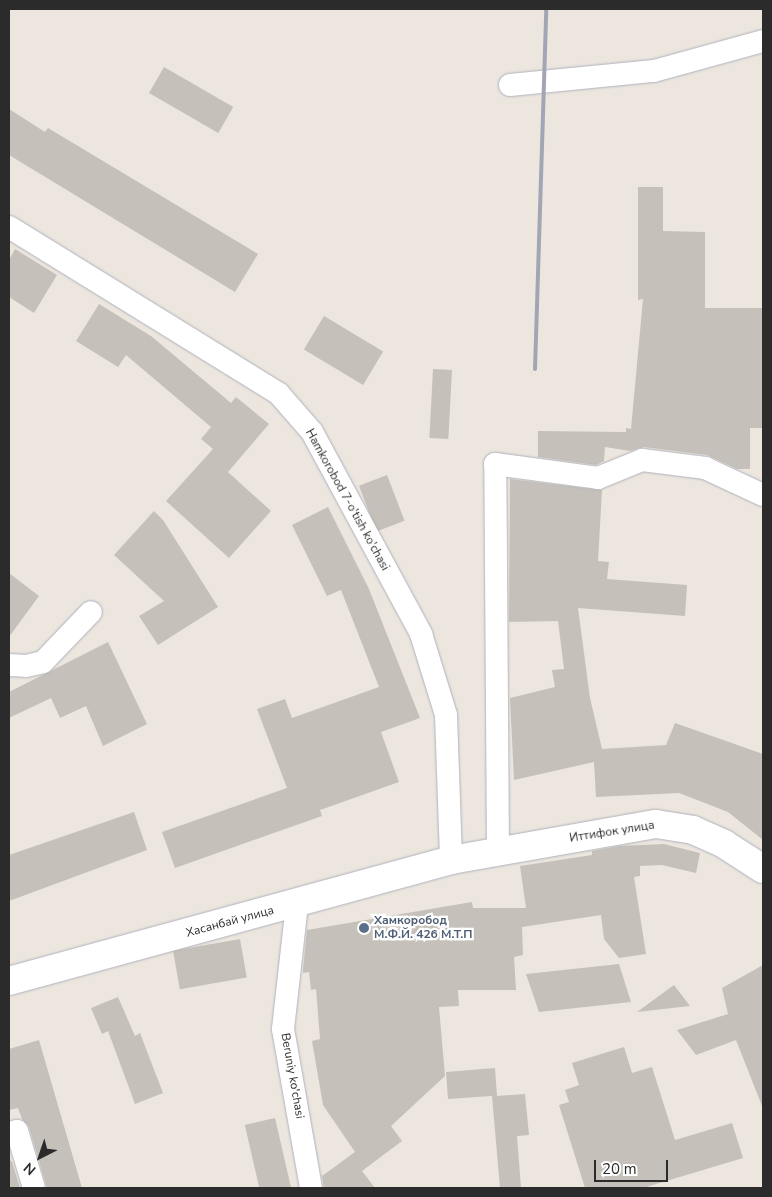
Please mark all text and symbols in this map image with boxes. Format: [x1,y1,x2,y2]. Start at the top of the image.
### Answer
street label: Hamkorobod 7-o'tish ko'chasi [302,427,392,573]
street label: Иттифок улица [568,818,656,846]
street label: Хасанбай улица [185,903,275,941]
place label: Хамкоробод М.Ф.Й. 426 М.Т.П [374,914,473,942]
marker: Хамкоробод М.Ф.Й. 426 М.Т.П [358,922,370,934]
street label: Beruniy ko'chasi [277,1032,307,1120]
north arrow [15,1132,65,1182]
scale bar [597,1150,671,1182]
text: N [20,1158,40,1179]
text: 20 m [602,1159,637,1179]

